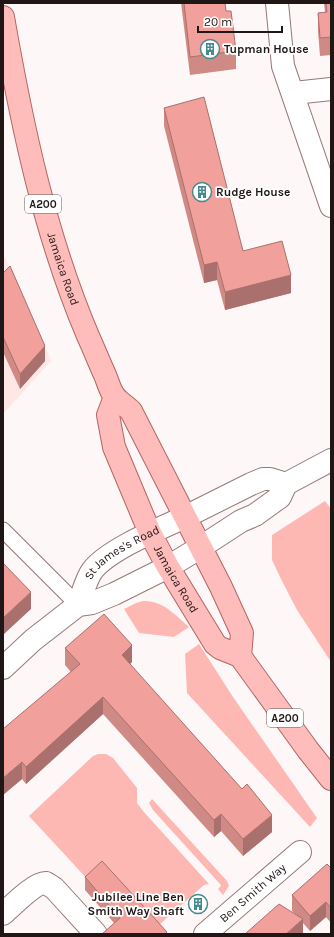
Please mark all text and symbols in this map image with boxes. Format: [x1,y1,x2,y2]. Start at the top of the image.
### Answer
scale bar [198,8,282,34]
text: 20 m [204,15,232,29]
building icon: Tupman House [199,38,221,60]
place label: Tupman House [224,42,309,56]
building icon: Rudge House [191,181,213,203]
place label: Rudge House [216,185,290,199]
road number: A200 [25,195,61,213]
street label: Jamaica Road [44,230,82,307]
street label: St James's Road [81,522,162,582]
street label: Jamaica Road [151,543,201,615]
road number: A200 [267,709,303,727]
street label: Ben Smith Way [217,860,289,925]
place label: Jubilee Line Ben Smith Way Shaft [88,890,184,918]
building icon: Jubilee Line Ben Smith Way Shaft [187,893,209,915]

